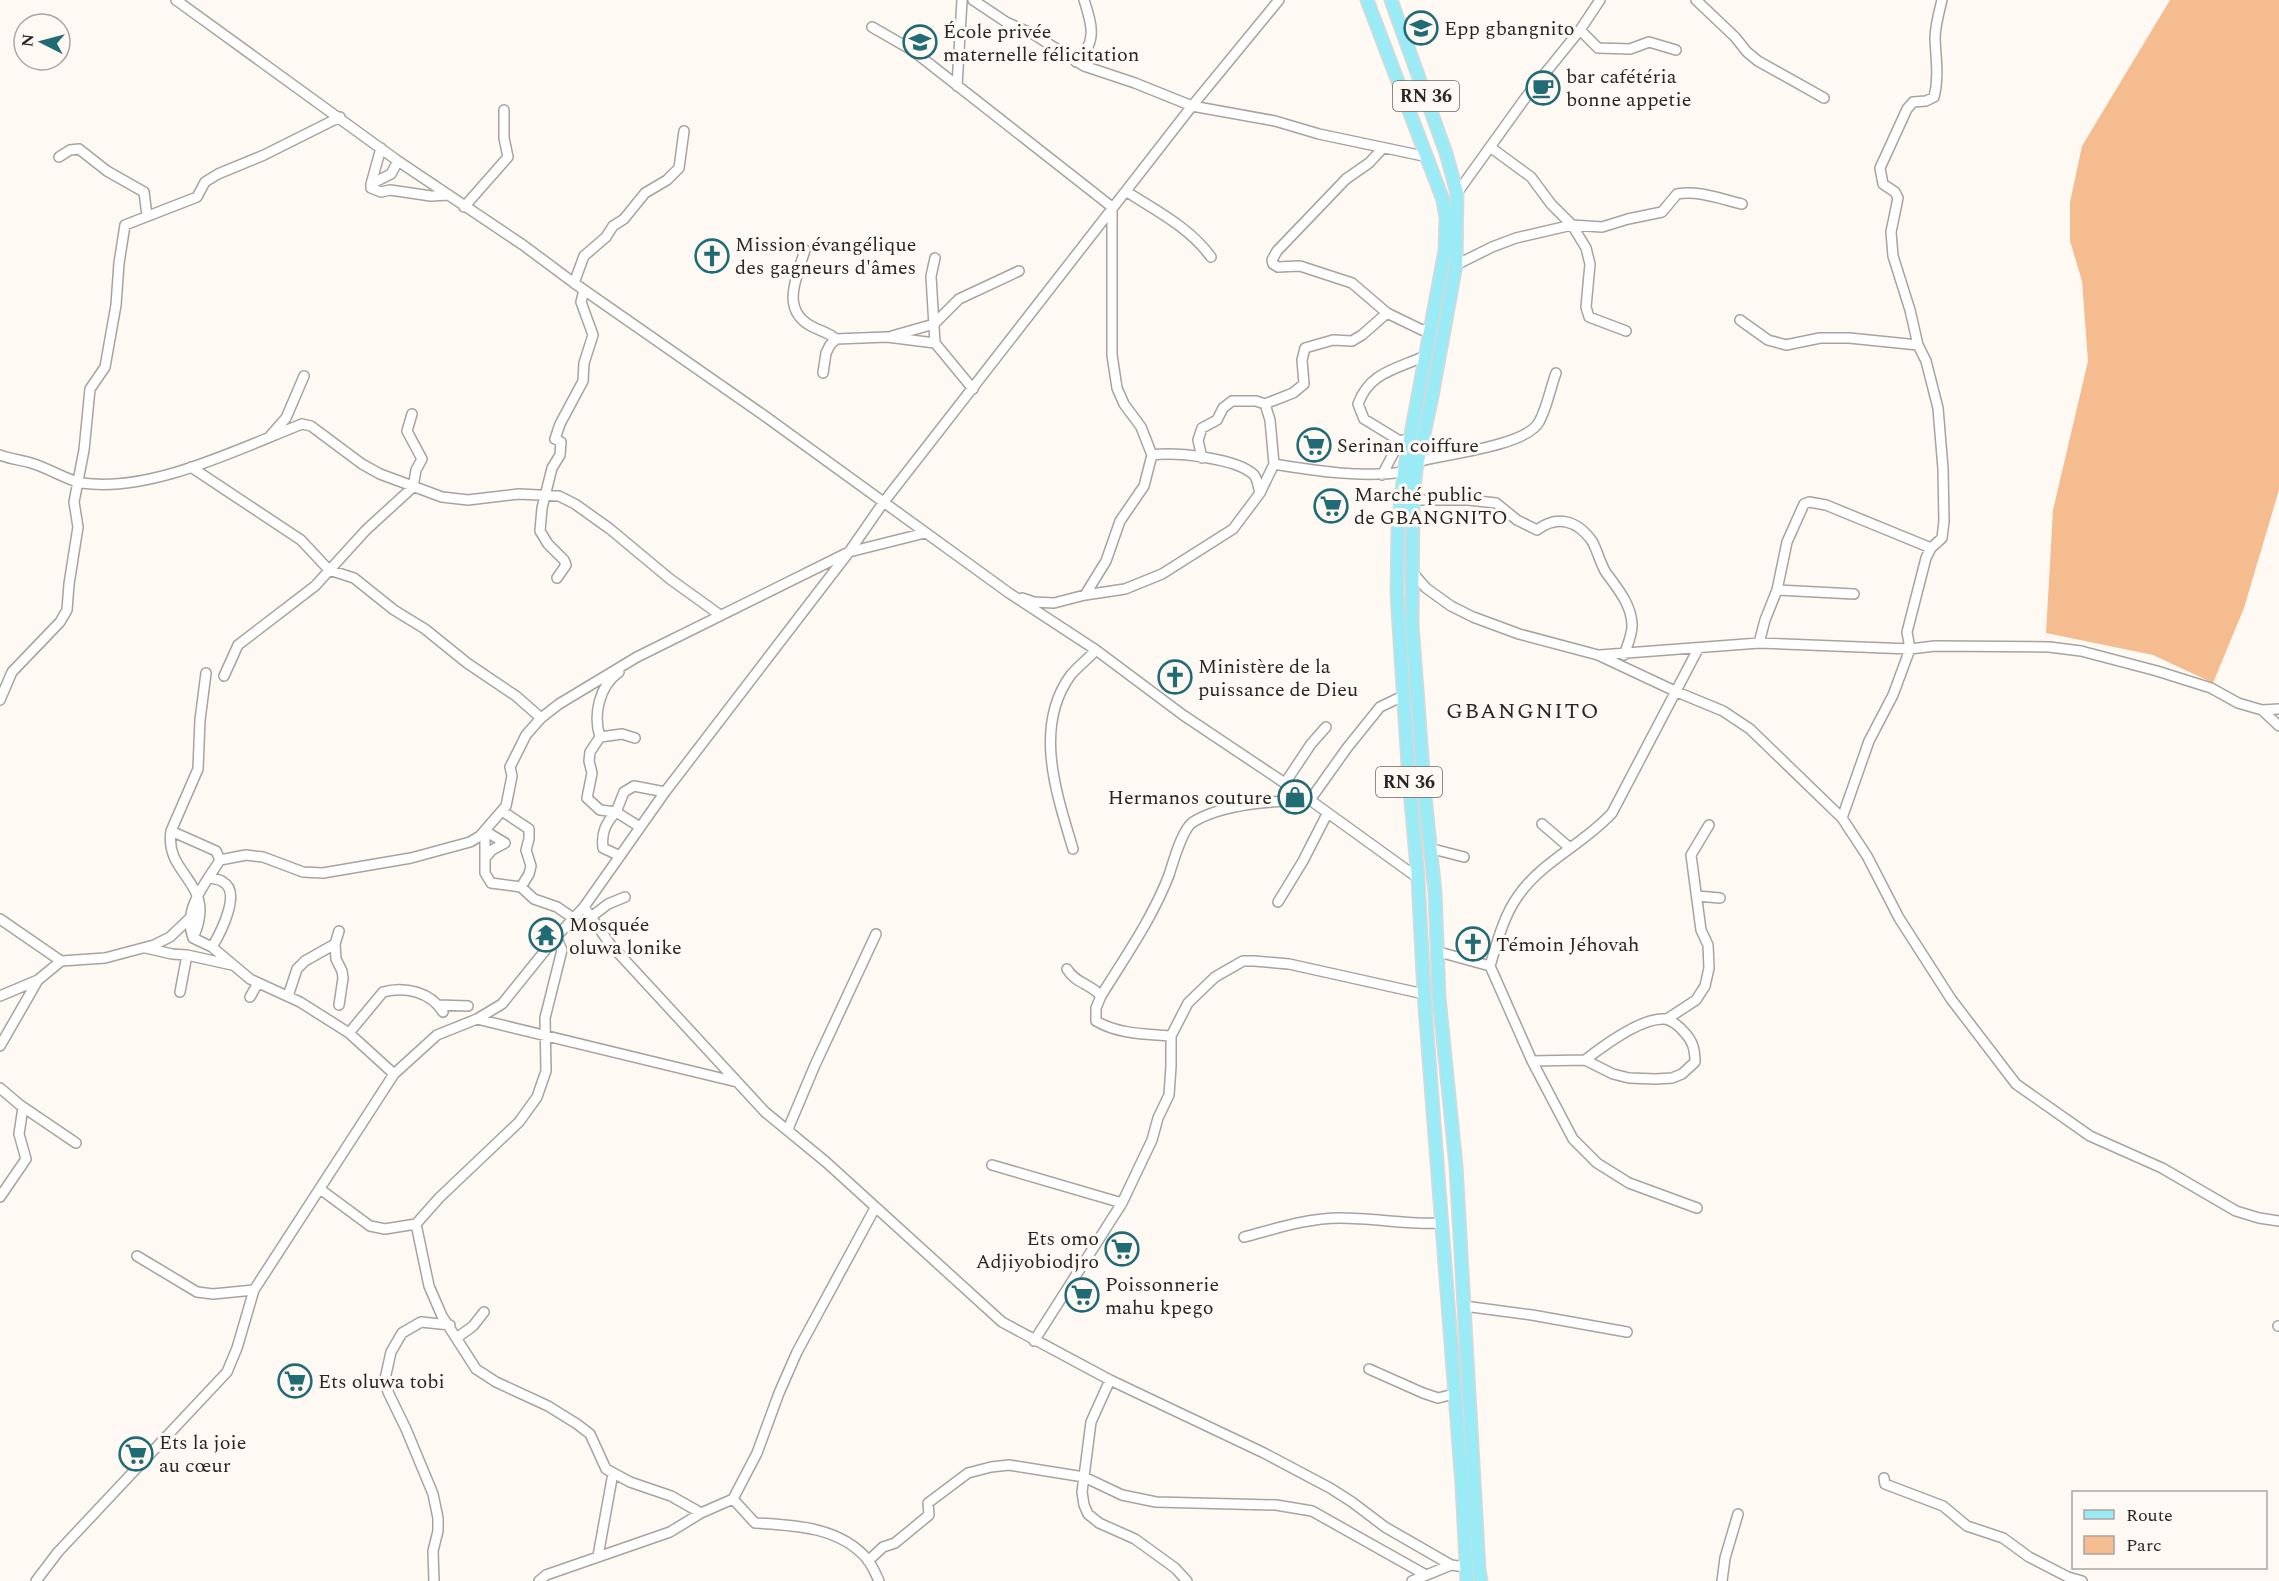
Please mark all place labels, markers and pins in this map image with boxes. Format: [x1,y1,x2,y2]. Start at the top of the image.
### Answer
school or university icon: Epp gbangnito [1403,10,1439,46]
place label: Epp gbangnito [1444,14,1575,44]
place label: École privée maternelle félicitation [943,17,1139,70]
school or university icon: École privée maternelle félicitation [902,24,938,60]
place label: bar cafétéria bonne appetie [1566,62,1691,115]
cafe icon: bar cafétéria bonne appetie [1525,70,1561,106]
place label: Mission évangélique des gagneurs d'âmes [735,230,916,283]
church icon: Mission évangélique des gagneurs d'âmes [694,238,730,274]
supermarket icon: Serinan coiffure [1296,427,1332,463]
place label: Serinan coiffure [1337,431,1479,461]
place label: Marché public de GBANGNITO [1354,480,1508,533]
supermarket icon: Marché public de GBANGNITO [1313,488,1349,524]
place label: Ministère de la puissance de Dieu [1198,652,1358,705]
church icon: Ministère de la puissance de Dieu [1157,659,1193,695]
shop icon: Hermanos couture [1277,779,1313,815]
place label: Hermanos couture [1108,783,1272,813]
place label: Mosquée oluwa lonike [569,910,682,963]
temple icon: Mosquée oluwa lonike [528,917,564,953]
church icon: Témoin Jéhovah [1455,926,1491,962]
place label: Témoin Jéhovah [1496,930,1640,960]
place label: Ets omo Adjiyobiodjro [976,1224,1099,1277]
supermarket icon: Ets omo Adjiyobiodjro [1104,1231,1140,1267]
place label: Poissonnerie mahu kpego [1105,1270,1219,1323]
supermarket icon: Poissonnerie mahu kpego [1064,1277,1100,1313]
supermarket icon: Ets oluwa tobi [277,1363,313,1399]
place label: Ets oluwa tobi [318,1367,445,1397]
place label: Ets la joie au cœur [159,1428,246,1481]
supermarket icon: Ets la joie au cœur [118,1436,154,1472]

